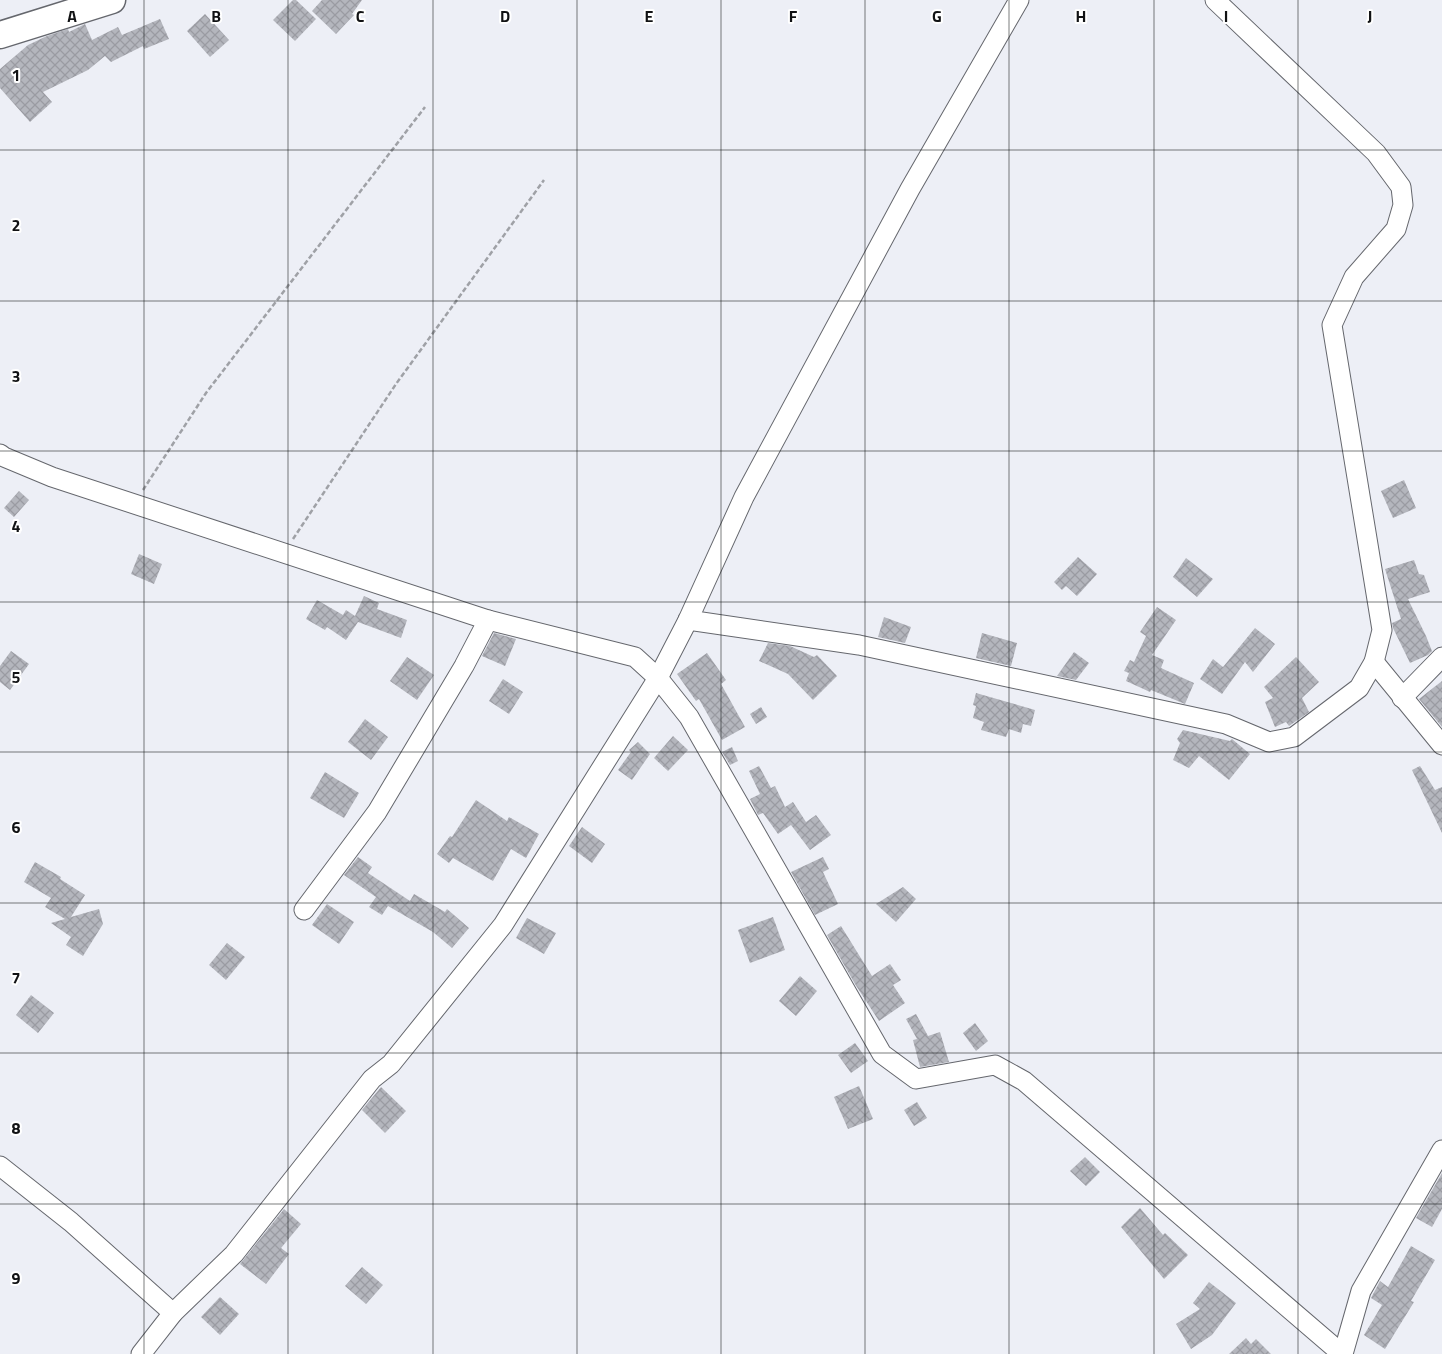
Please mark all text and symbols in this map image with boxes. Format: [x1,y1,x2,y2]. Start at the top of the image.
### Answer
text: A [67,4,77,28]
text: B [211,4,221,28]
text: C [356,4,365,28]
text: D [500,4,510,28]
text: E [645,4,654,28]
text: F [789,4,798,28]
text: G [932,4,942,28]
text: H [1076,4,1086,28]
text: I [1224,4,1228,28]
text: J [1368,4,1372,28]
text: 1 [12,63,20,87]
text: 2 [12,213,20,237]
text: 3 [12,364,20,388]
text: 4 [12,514,21,538]
text: 5 [12,665,21,689]
text: 6 [12,815,21,839]
text: 7 [12,966,20,990]
text: 8 [12,1116,21,1140]
text: 9 [12,1266,21,1290]

